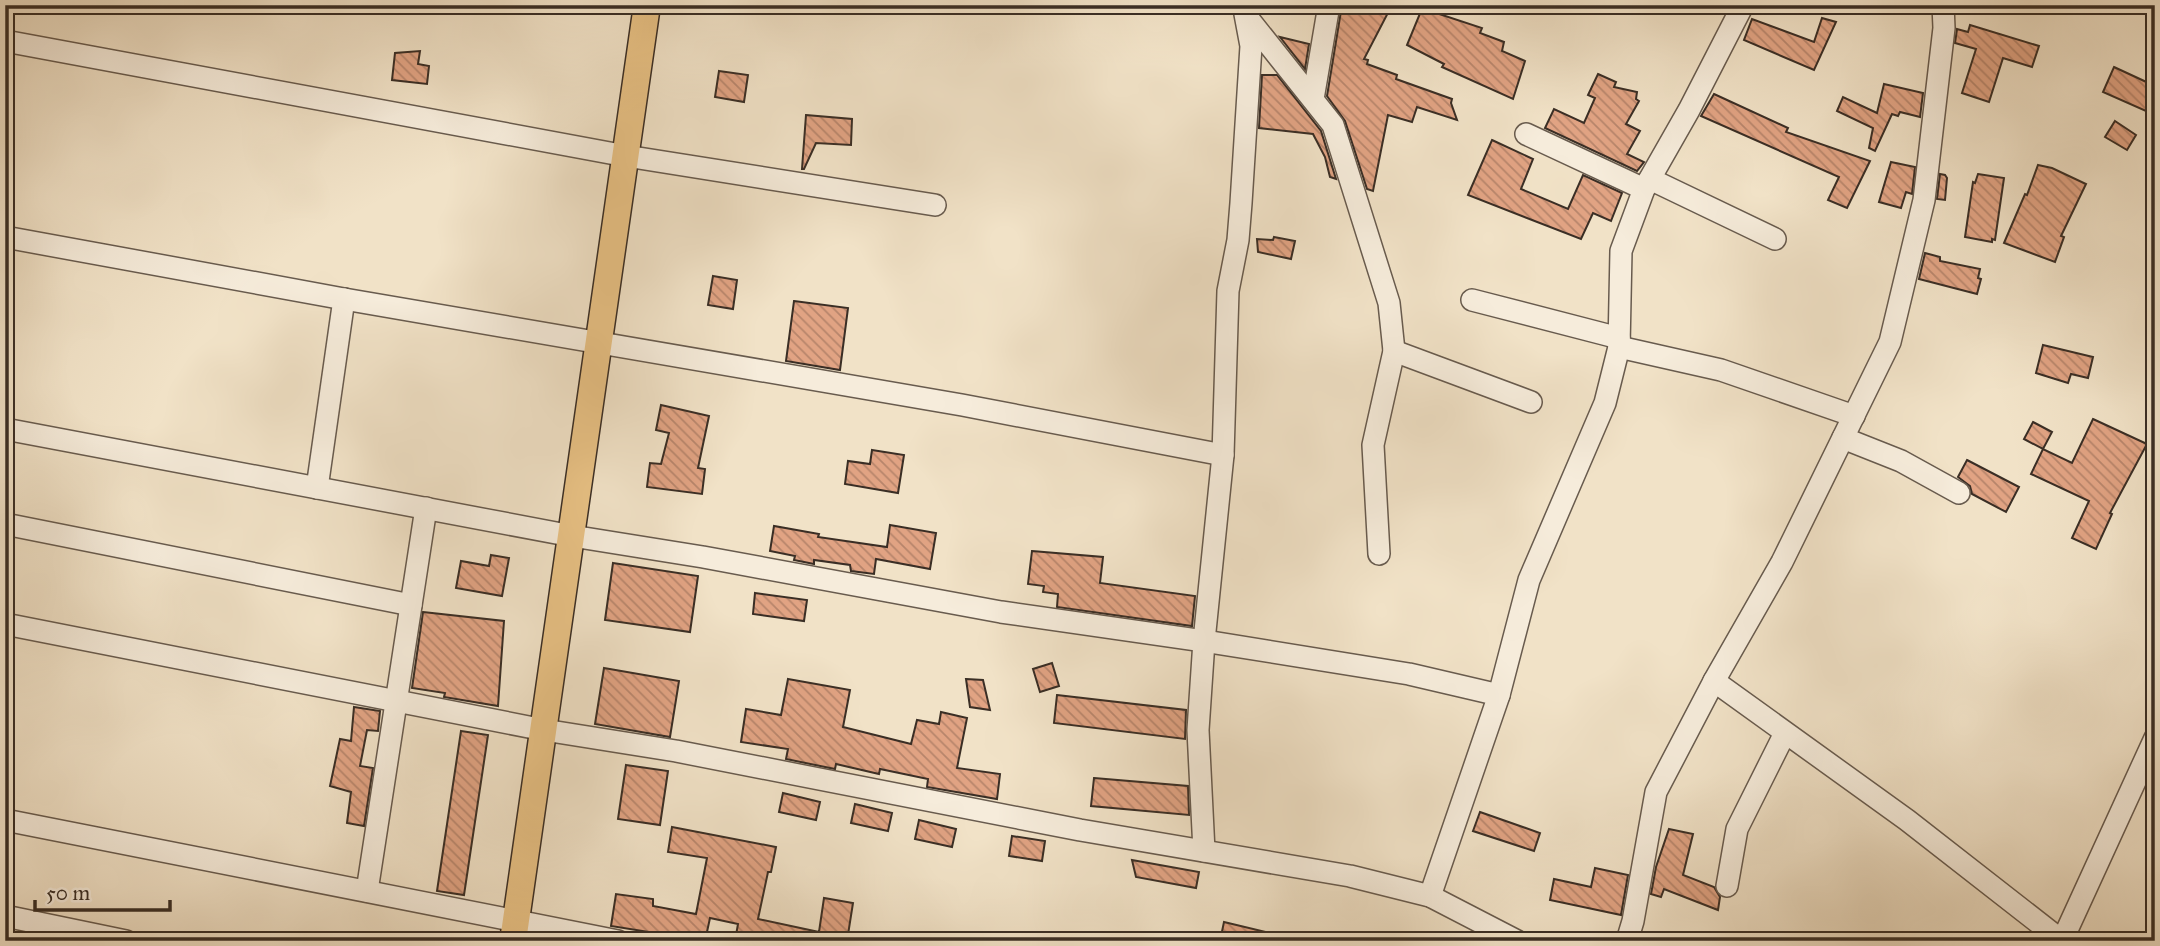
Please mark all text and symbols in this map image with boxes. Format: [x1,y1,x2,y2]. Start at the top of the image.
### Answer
scale bar [35,869,170,913]
text: 50 m [46,880,91,906]

